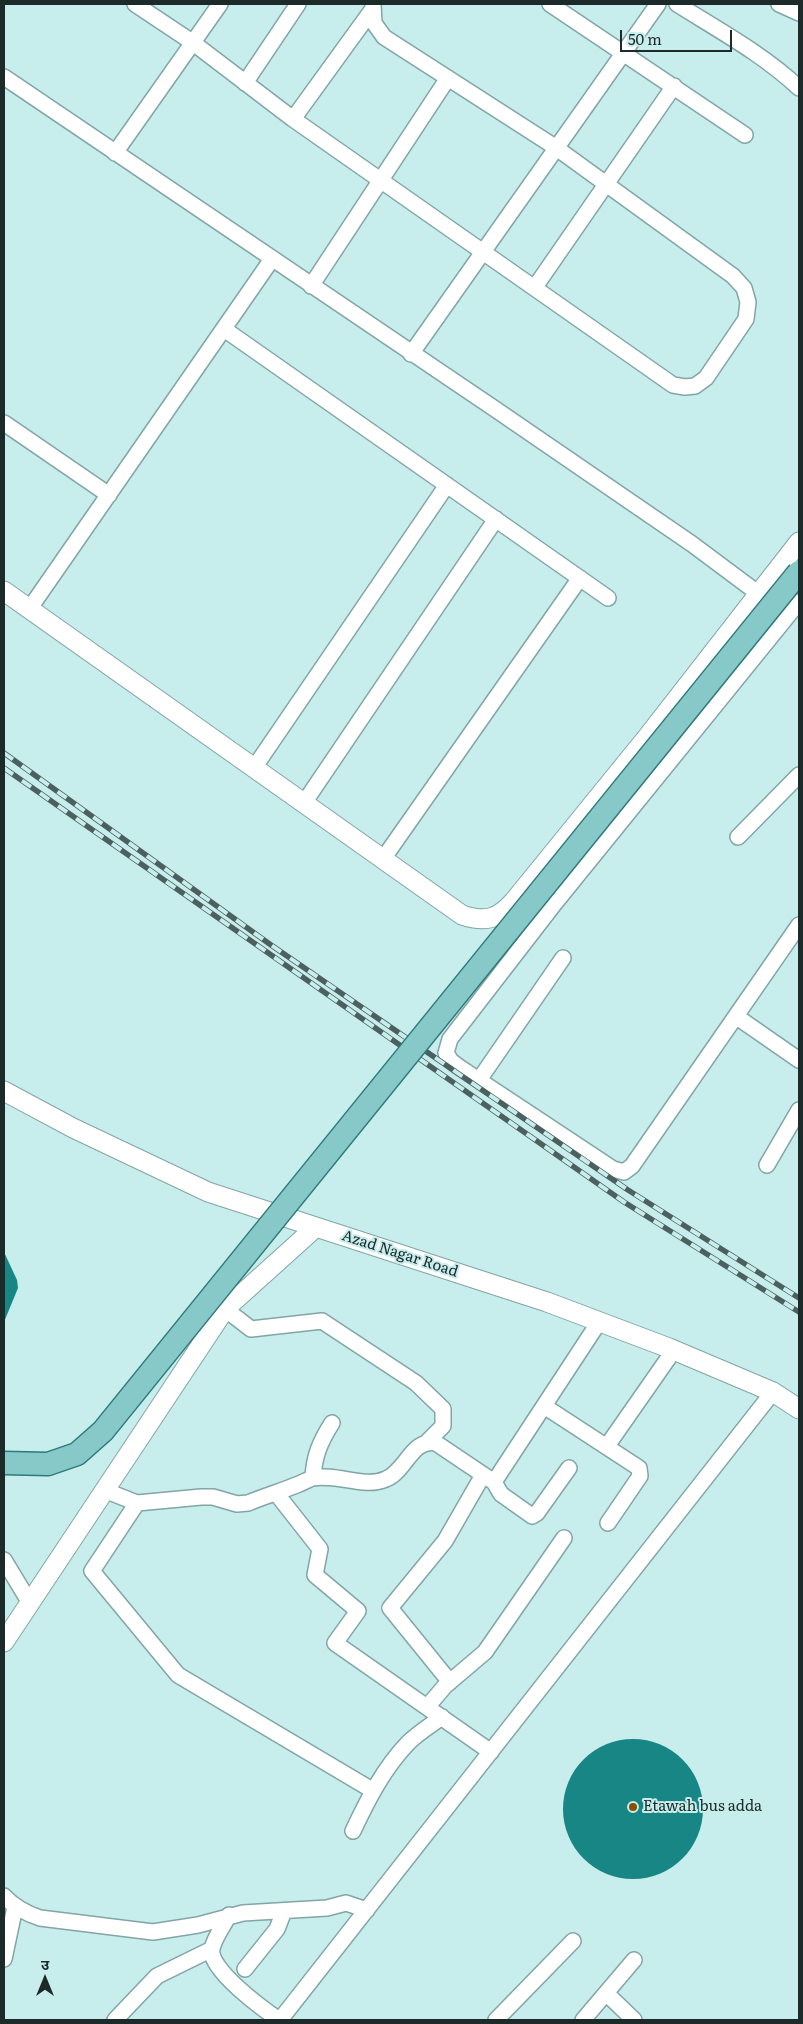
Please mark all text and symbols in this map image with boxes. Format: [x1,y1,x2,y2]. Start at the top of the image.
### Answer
scale bar [623,20,736,52]
text: 50 m [628,27,662,50]
street label: Azad Nagar Road [340,1227,460,1281]
place label: Etawah bus adda [643,1798,762,1816]
marker: Etawah bus adda [627,1801,639,1813]
north arrow [20,1954,70,2004]
text: उ [41,1954,49,1974]

